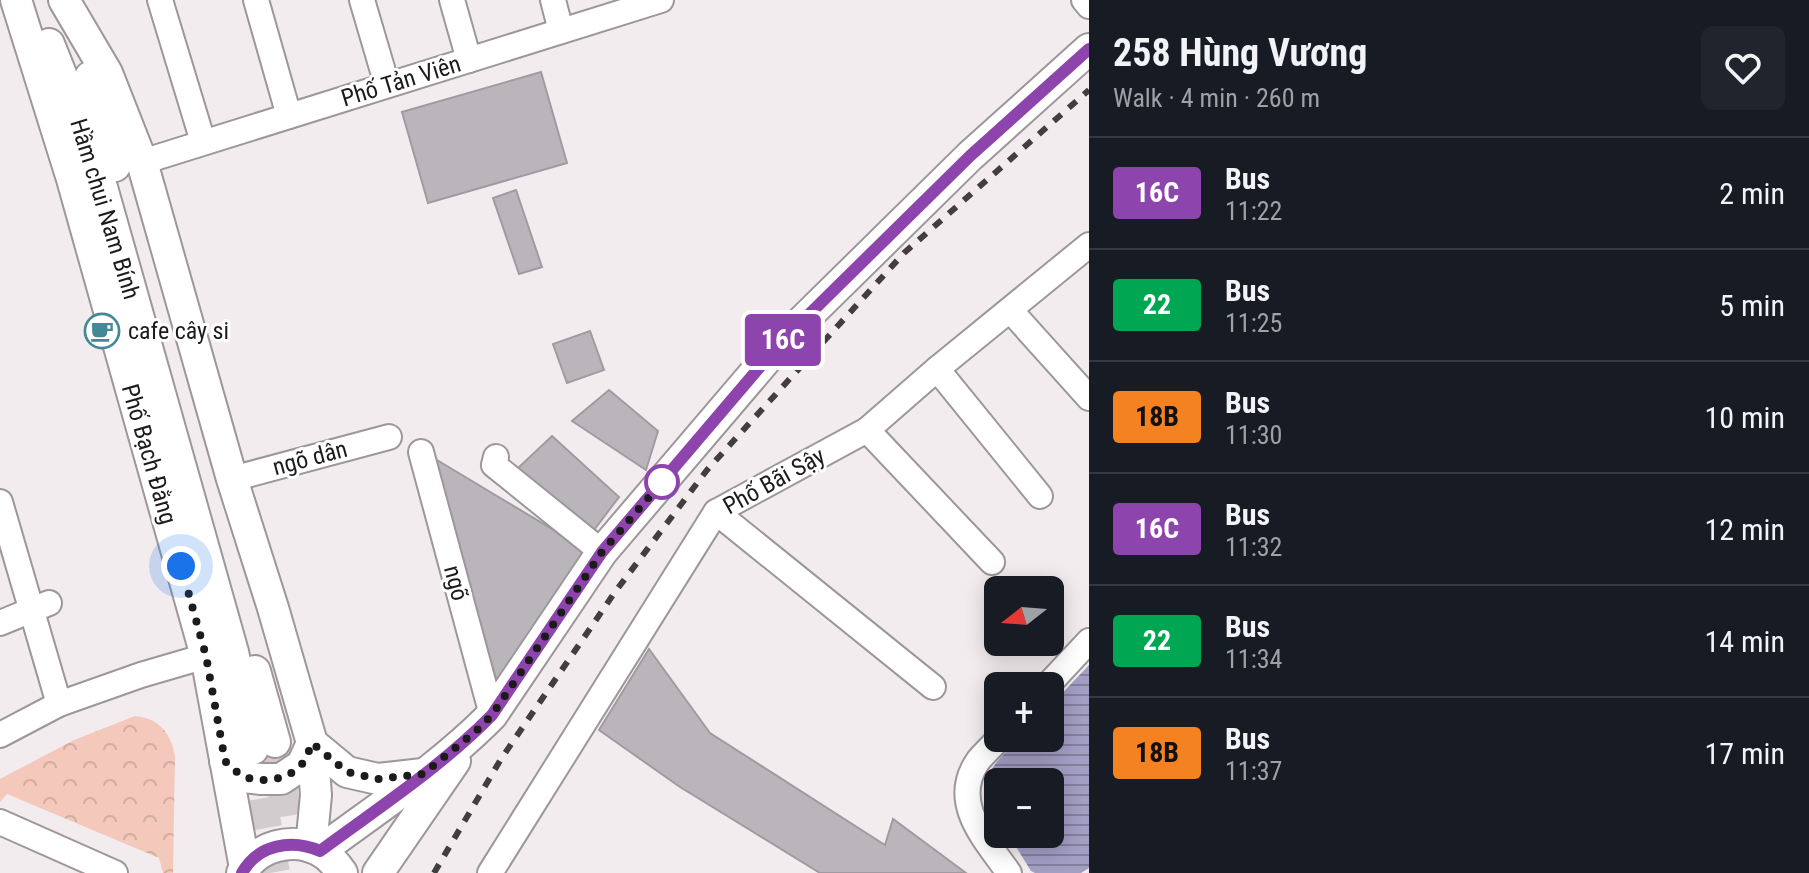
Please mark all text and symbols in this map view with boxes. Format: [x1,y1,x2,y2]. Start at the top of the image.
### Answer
button: heart [1701,26,1785,110]
text: 258 Hùng Vương [1113,31,1367,75]
street label: Phố Tản Viên [338,50,464,112]
text: Walk · 4 min · 260 m [1113,83,1320,113]
street label: Hầm chui Nam Bính [64,115,146,303]
text: Bus [1225,161,1270,196]
text: 16C [1135,176,1179,209]
text: 2 min [1719,176,1785,211]
text: 11:22 [1225,196,1282,226]
text: Bus [1225,273,1270,308]
text: 22 [1143,288,1171,321]
text: 5 min [1719,288,1785,323]
text: 11:25 [1225,308,1282,338]
cafe icon: cafe cây si [83,312,121,350]
line badge: 16C [737,314,829,366]
place label: cafe cây si [128,317,229,345]
text: 16C [761,323,805,356]
street label: Phố Bạch Đằng [116,381,182,527]
text: Bus [1225,385,1270,420]
text: 18B [1135,400,1179,433]
text: 10 min [1704,400,1785,435]
text: 11:30 [1225,420,1282,450]
street label: ngõ dân [270,435,350,481]
street label: Phố Bãi Sậy [718,442,830,520]
unlabelled marker [645,465,679,499]
text: Bus [1225,497,1270,532]
text: 16C [1135,512,1179,545]
text: 12 min [1704,512,1785,547]
text: 11:32 [1225,532,1282,562]
your location [161,546,201,586]
street label: ngõ [438,562,474,604]
north arrow [984,576,1064,656]
map controls [984,576,1064,848]
text: Bus [1225,609,1270,644]
text: 22 [1143,624,1171,657]
text: 14 min [1704,624,1785,659]
text: 11:34 [1225,644,1282,674]
button: + [984,672,1064,752]
text: Bus [1225,721,1270,756]
text: 18B [1135,736,1179,769]
text: 17 min [1704,736,1785,771]
text: 11:37 [1225,756,1282,786]
button: − [984,768,1064,848]

